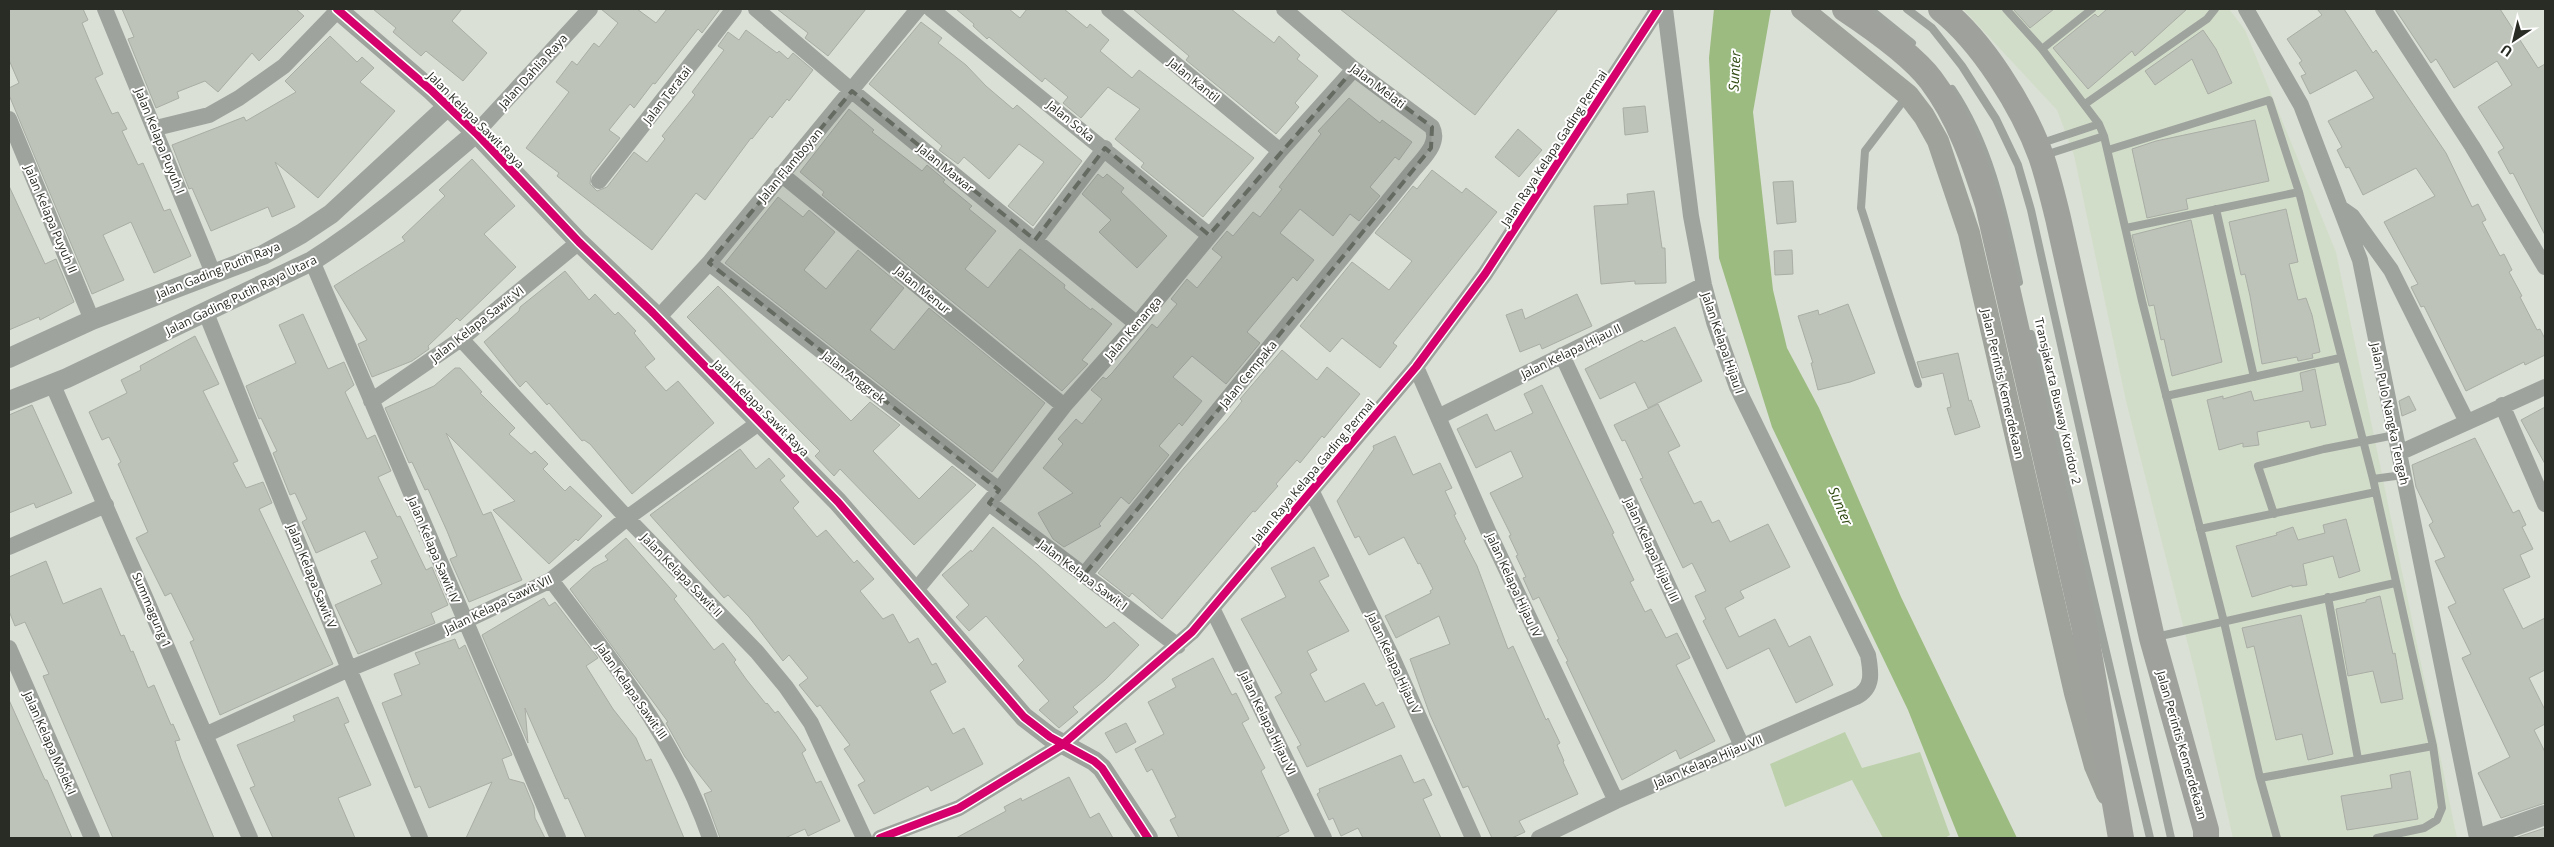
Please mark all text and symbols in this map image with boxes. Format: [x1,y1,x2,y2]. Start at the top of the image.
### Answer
north arrow [2489,15,2539,65]
street label: Jalan Dahlia Raya [494,30,571,113]
text: U [2496,40,2516,62]
water label: Sunter [1723,50,1745,92]
street label: Jalan Kantil [1164,53,1223,106]
street label: Jalan Melati [1346,59,1409,112]
street label: Jalan Teratai [638,63,695,128]
street label: Jalan Kelapa Sawit Raya [423,67,528,172]
street label: Jalan Raya Kelapa Gading Permai [1496,67,1611,230]
street label: Jalan Kelapa Puyuh I [131,85,189,196]
street label: Jalan Soka [1043,96,1098,145]
street label: Jalan Flamboyan [753,124,826,206]
street label: Jalan Mawar [913,139,978,196]
street label: Jalan Kelapa Puyuh II [20,161,82,276]
street label: Jalan Gading Putih Raya [153,237,282,303]
street label: Jalan Gading Putih Raya Utara [162,251,319,340]
street label: Jalan Menur [891,262,955,318]
street label: Jalan Kelapa Sawit VI [426,282,527,367]
street label: Jalan Kelapa Hijau I [1697,289,1748,396]
street label: Jalan Kenanga [1100,293,1165,364]
street label: Jalan Perintis Kemerdekaan [1977,306,2029,461]
street label: Transjakarta Busway Koridor 2 [2031,316,2086,486]
street label: Jalan Kelapa Hijau II [1517,319,1624,383]
street label: Jalan Cempaka [1215,337,1281,412]
street label: Jalan Pulo Nangka Tengah [2366,340,2413,487]
street label: Jalan Anggrek [818,346,890,408]
street label: Jalan Kelapa Sawit Raya [708,355,813,460]
street label: Jalan Raya Kelapa Gading Permai [1247,395,1378,547]
water label: Sunter [1824,484,1858,529]
street label: Jalan Kelapa Sawit IV [403,493,465,607]
street label: Jalan Kelapa Hijau III [1620,494,1684,605]
street label: Jalan Kelapa Sawit V [283,520,341,631]
street label: Jalan Kelapa Sawit II [637,529,727,621]
street label: Jalan Kelapa Hijau IV [1482,529,1546,641]
street label: Jalan Kelapa Sawit I [1034,535,1131,614]
street label: Summagung 1 [128,570,176,650]
street label: Jalan Kelapa Sawit VII [440,571,555,638]
street label: Jalan Kelapa Hijau V [1363,609,1425,717]
street label: Jalan Kelapa Sawit III [592,639,672,743]
street label: Jalan Kelapa Hijau VI [1235,667,1301,778]
street label: Jalan Perintis Kemerdekaan [2152,668,2211,821]
street label: Jalan Kelapa Molek I [19,688,80,797]
street label: Jalan Kelapa Hijau VII [1650,730,1765,792]

